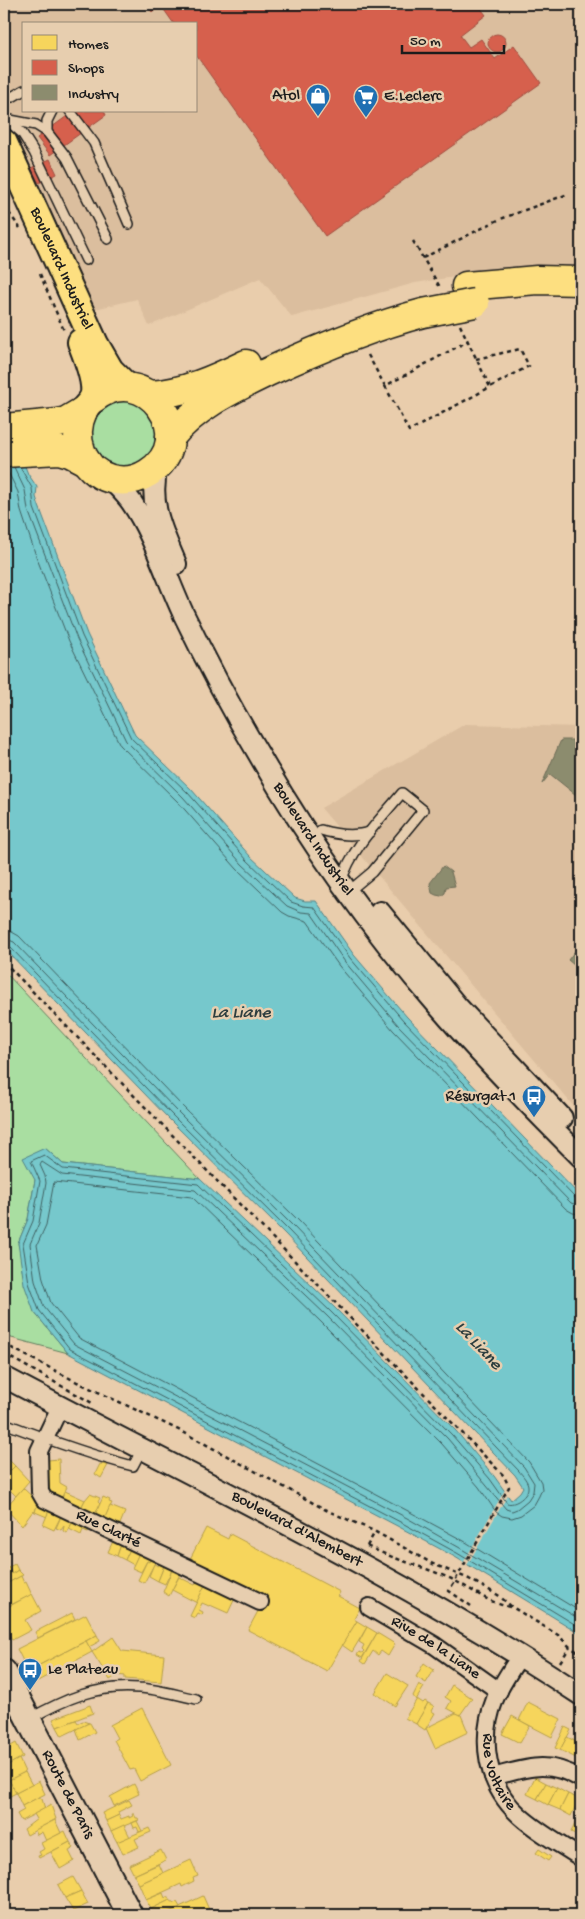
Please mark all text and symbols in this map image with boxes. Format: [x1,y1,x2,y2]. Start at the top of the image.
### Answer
legend [22,22,198,112]
scale bar [402,22,505,54]
text: 50 m [410,33,441,51]
text: Homes [68,36,109,54]
text: Shops [68,60,104,78]
shop icon: Atol [305,83,331,117]
supermarket icon: E.Leclerc [353,84,379,118]
text: Industry [68,86,120,104]
place label: Atol [272,87,300,106]
place label: E.Leclerc [384,88,442,107]
street label: Boulevard Industriel [25,204,97,333]
street label: Boulevard Industriel [268,778,357,900]
water label: La Liane [211,1003,271,1024]
bus stop icon: Résurgat 1 [521,1084,547,1118]
place label: Résurgat 1 [446,1088,516,1107]
water label: La Liane [450,1317,506,1375]
street label: Boulevard d'Alembert [227,1487,367,1573]
street label: Rue Clarté [73,1506,144,1553]
street label: Rive de la Liane [387,1612,484,1684]
bus stop icon: Le Plateau [17,1657,43,1691]
place label: Le Plateau [48,1661,119,1680]
street label: Rue Voltaire [477,1733,520,1815]
street label: Route de Paris [37,1747,99,1843]

